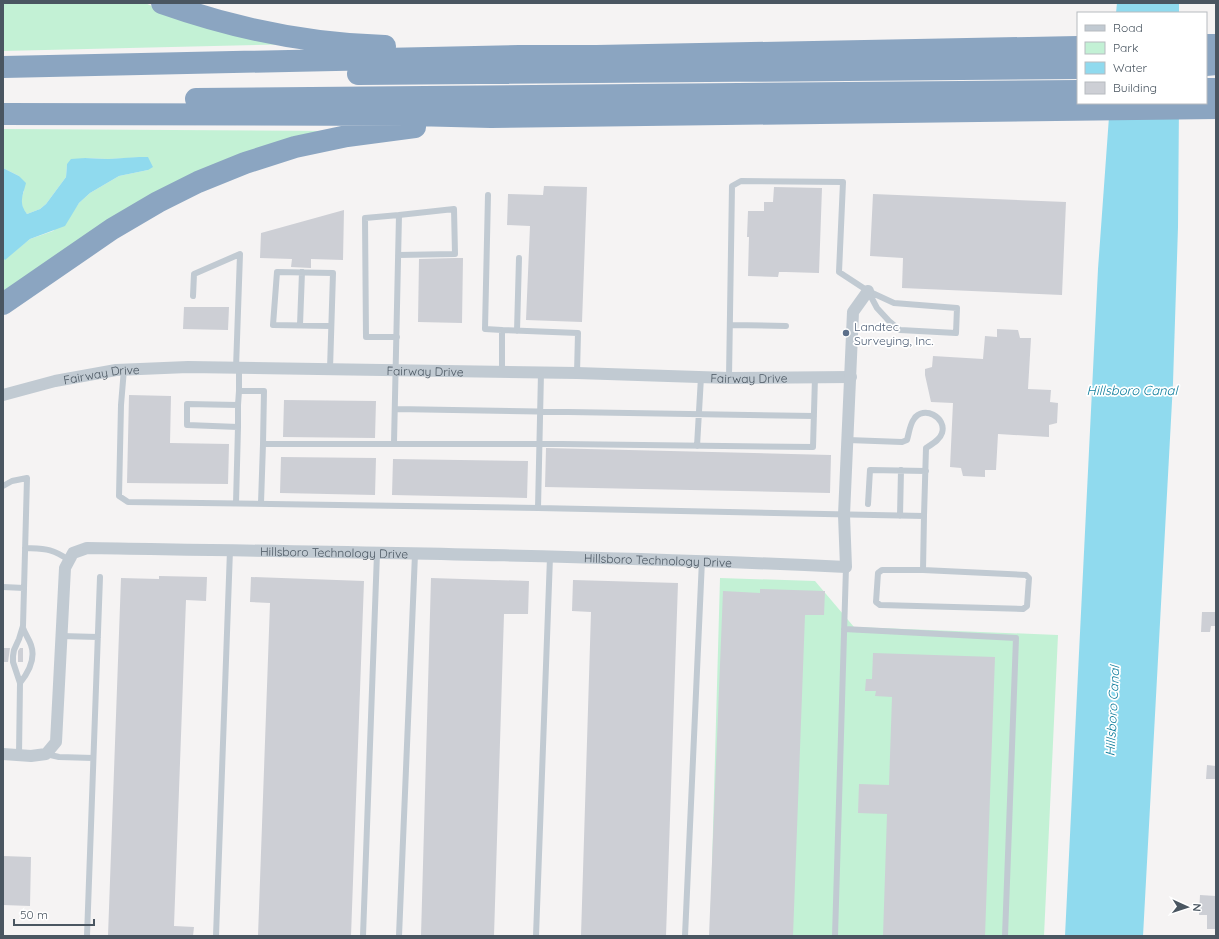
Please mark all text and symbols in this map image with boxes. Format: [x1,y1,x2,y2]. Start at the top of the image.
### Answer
legend [1077,12,1207,104]
text: Road [1113,20,1143,35]
text: Park [1113,40,1138,55]
text: Water [1113,60,1148,75]
text: Building [1113,80,1157,95]
place label: Landtec Surveying, Inc. [854,319,934,348]
marker: Landtec Surveying, Inc. [841,328,851,338]
street label: Fairway Drive [62,362,140,387]
street label: Fairway Drive [386,363,464,379]
street label: Fairway Drive [710,370,788,386]
water label: Hillsboro Canal [1087,382,1179,398]
street label: Hillsboro Technology Drive [260,543,408,561]
street label: Hillsboro Technology Drive [584,550,732,570]
water label: Hillsboro Canal [1102,663,1122,757]
north arrow [1167,887,1207,927]
scale bar [14,901,94,927]
text: N [1190,903,1204,912]
text: 50 m [20,907,48,922]

